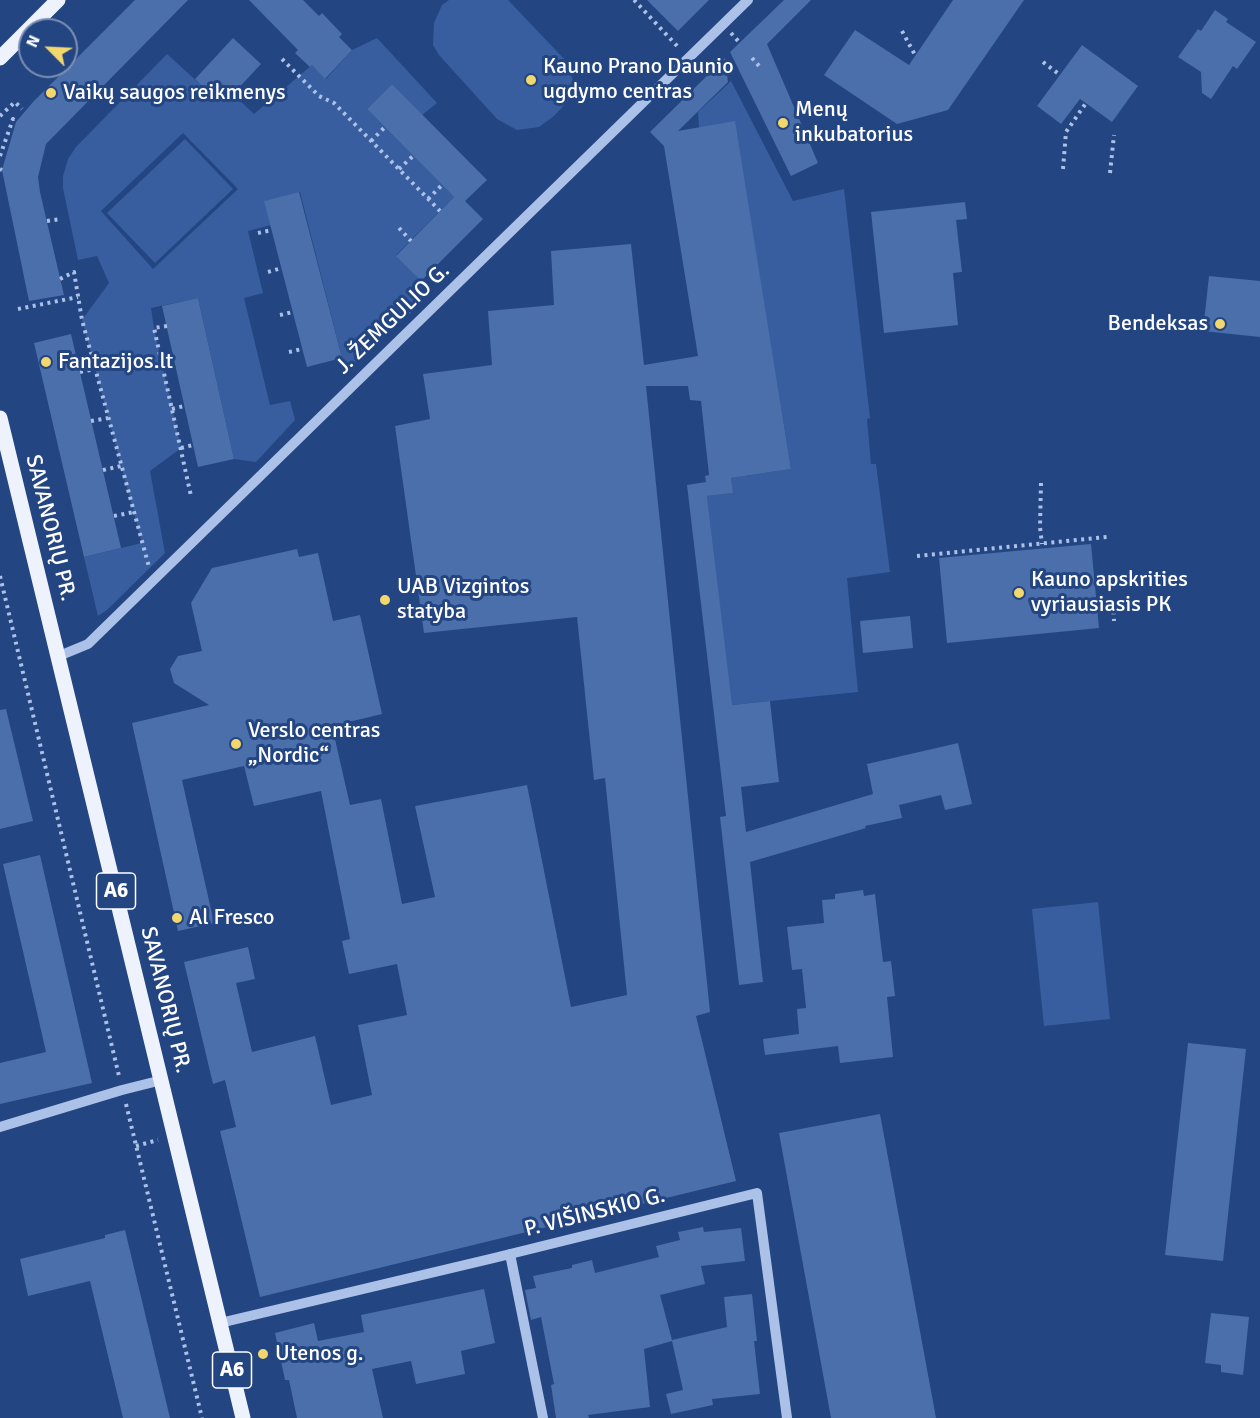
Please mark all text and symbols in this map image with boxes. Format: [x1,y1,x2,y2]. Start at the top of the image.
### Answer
north arrow [18,18,78,78]
text: N [22,32,45,51]
place label: Kauno Prano Daunio ugdymo centras [543,54,734,106]
marker: Kauno Prano Daunio ugdymo centras [524,73,538,87]
place label: Vaikų saugos reikmenys [63,80,286,106]
marker: Vaikų saugos reikmenys [44,86,58,100]
place label: Menų inkubatorius [795,97,913,148]
marker: Menų inkubatorius [776,116,790,130]
street label: J. ŽEMGULIO G. [330,258,456,380]
place label: Bendeksas [1108,311,1208,337]
marker: Bendeksas [1213,317,1227,331]
place label: Fantazijos.lt [58,349,173,375]
marker: Fantazijos.lt [39,355,53,369]
street label: SAVANORIŲ PR. [19,452,81,604]
place label: Kauno apskrities vyriausiasis PK [1031,567,1188,618]
place label: UAB Vizgintos statyba [397,574,529,626]
marker: Kauno apskrities vyriausiasis PK [1012,586,1026,600]
marker: UAB Vizgintos statyba [378,593,392,607]
place label: Verslo centras „Nordic“ [248,718,380,770]
marker: Verslo centras „Nordic“ [229,737,243,751]
road number: A6 [96,873,136,909]
place label: Al Fresco [189,905,275,931]
marker: Al Fresco [170,911,184,925]
street label: SAVANORIŲ PR. [134,924,196,1076]
street label: P. VIŠINSKIO G. [522,1183,668,1243]
place label: Utenos g. [275,1341,364,1367]
marker: Utenos g. [256,1347,270,1361]
road number: A6 [212,1352,252,1388]

